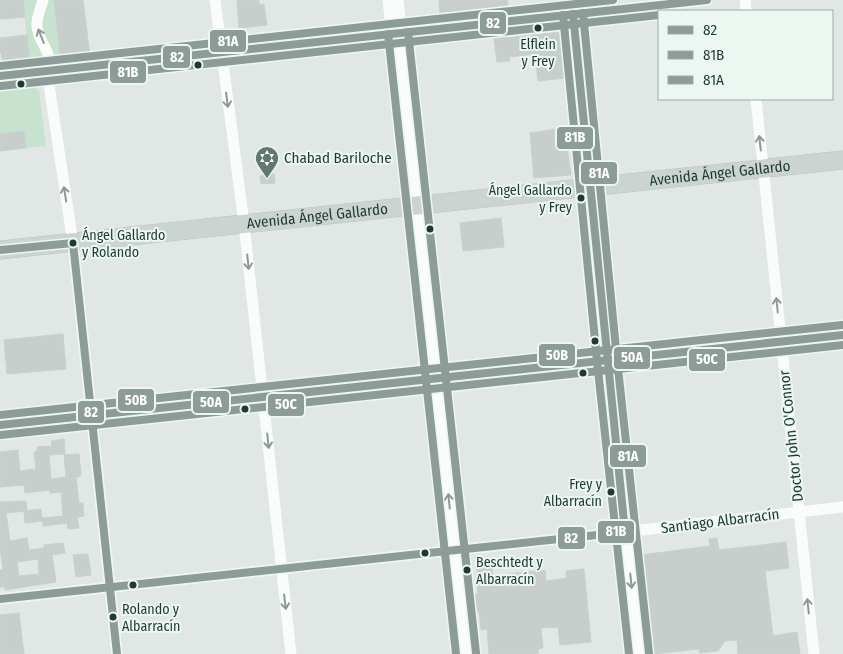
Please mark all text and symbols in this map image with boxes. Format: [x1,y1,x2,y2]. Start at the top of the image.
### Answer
legend [658,10,833,100]
line badge: 82 [479,11,507,35]
text: 82 [486,15,500,32]
text: 82 [703,21,717,39]
marker: Elflein y Frey [533,23,543,33]
one-way arrow [35,29,45,44]
line badge: 81A [209,29,247,53]
text: 81A [218,33,239,50]
place label: Elflein y Frey [520,36,556,70]
line badge: 82 [162,45,191,69]
text: 81B [703,46,724,64]
text: 82 [170,49,184,66]
line badge: 81B [109,60,147,84]
unlabelled marker [193,60,203,70]
text: 81B [118,64,139,81]
text: 81A [703,71,724,89]
unlabelled marker [16,79,26,89]
one-way arrow [223,92,233,108]
line badge: 81B [556,126,594,150]
text: 81B [565,129,586,146]
one-way arrow [755,135,765,151]
synagogue icon: Chabad Bariloche [254,145,280,179]
place label: Chabad Bariloche [284,149,392,167]
street label: Avenida Ángel Gallardo [648,157,792,190]
line badge: 81A [580,161,618,185]
text: 81A [589,165,610,182]
place label: Ángel Gallardo y Frey [489,181,573,216]
one-way arrow [60,187,70,203]
marker: Ángel Gallardo y Frey [576,193,586,203]
street label: Avenida Ángel Gallardo [246,200,389,233]
unlabelled marker [425,224,435,234]
place label: Ángel Gallardo y Rolando [82,226,165,261]
marker: Ángel Gallardo y Rolando [68,238,78,248]
one-way arrow [243,253,253,269]
one-way arrow [772,297,782,313]
unlabelled marker [590,336,600,346]
line badge: 50B [538,343,576,367]
line badge: 50A [613,346,651,370]
text: 50B [546,347,568,364]
line badge: 50C [688,348,726,372]
text: 50A [621,349,643,366]
text: 50C [696,351,719,368]
unlabelled marker [578,368,588,378]
street label: Doctor John O'Connor [775,369,807,503]
line badge: 50B [117,388,155,412]
line badge: 50A [192,390,230,414]
text: 50B [125,392,147,409]
line badge: 50C [267,393,305,417]
text: 50A [200,394,222,411]
text: 50C [275,396,298,413]
line badge: 82 [77,400,105,424]
text: 82 [84,404,98,421]
unlabelled marker [240,404,250,414]
one-way arrow [263,432,273,448]
line badge: 81A [609,444,647,468]
text: 81A [618,448,639,465]
place label: Frey y Albarracín [544,476,603,510]
marker: Frey y Albarracín [606,487,616,497]
one-way arrow [444,494,454,510]
street label: Santiago Albarracín [660,505,780,537]
line badge: 81B [597,520,635,544]
text: 81B [606,523,627,540]
line badge: 82 [557,526,586,550]
text: 82 [564,530,578,547]
unlabelled marker [420,548,430,558]
place label: Beschtedt y Albarracín [476,554,544,588]
marker: Beschtedt y Albarracín [462,565,472,575]
one-way arrow [626,573,636,589]
unlabelled marker [128,580,138,590]
one-way arrow [280,594,290,610]
one-way arrow [804,598,813,614]
place label: Rolando y Albarracín [122,601,180,635]
marker: Rolando y Albarracín [108,612,118,622]

